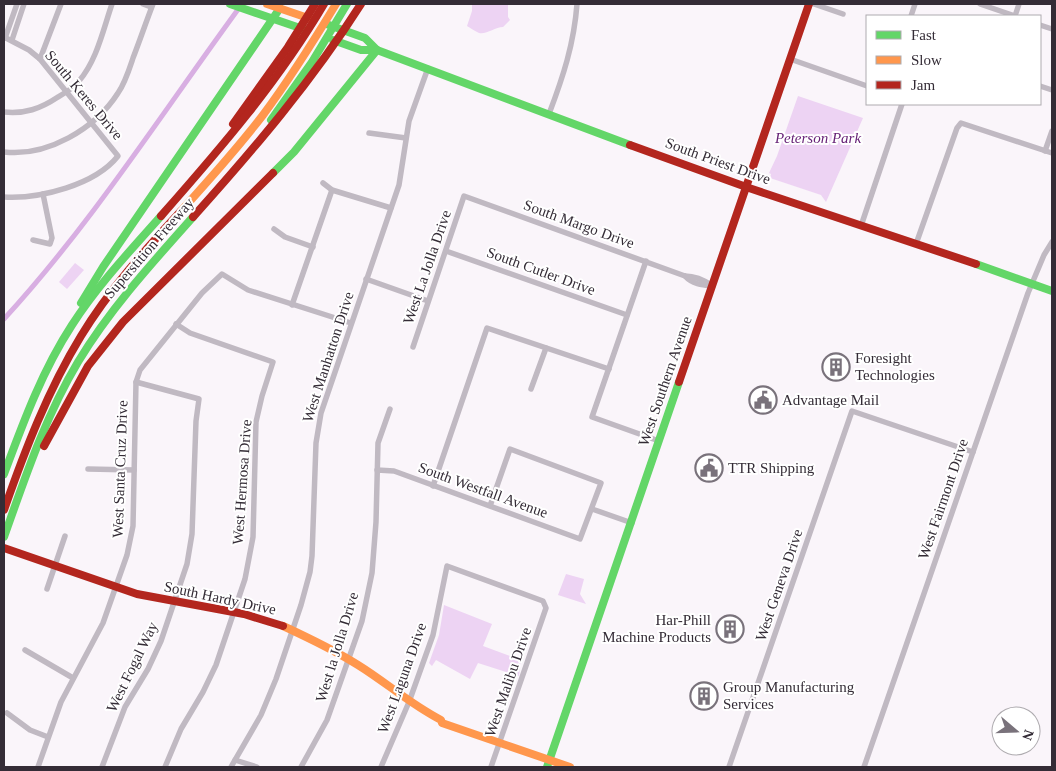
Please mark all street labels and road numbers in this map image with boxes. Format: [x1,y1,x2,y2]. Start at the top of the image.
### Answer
street label: South Keres Drive [42,47,126,143]
street label: South Priest Drive [663,135,773,188]
street label: Superstition Freeway [101,194,197,302]
street label: South Margo Drive [522,197,637,252]
street label: West La Jolla Drive [400,208,454,326]
street label: South Cutler Drive [485,244,598,298]
street label: West Manhatton Drive [299,289,357,424]
street label: West Southern Avenue [635,314,695,448]
street label: West Santa Cruz Drive [110,400,130,538]
street label: West Hermosa Drive [230,419,254,545]
street label: West Fairmont Drive [915,436,971,561]
street label: South Westfall Avenue [416,459,550,521]
street label: West Geneva Drive [752,527,806,643]
street label: South Hardy Drive [163,578,278,618]
street label: West la Jolla Drive [313,590,361,704]
street label: West Fogal Way [103,619,161,715]
street label: West Laguna Drive [375,620,430,735]
street label: West Malibu Drive [482,625,534,739]

